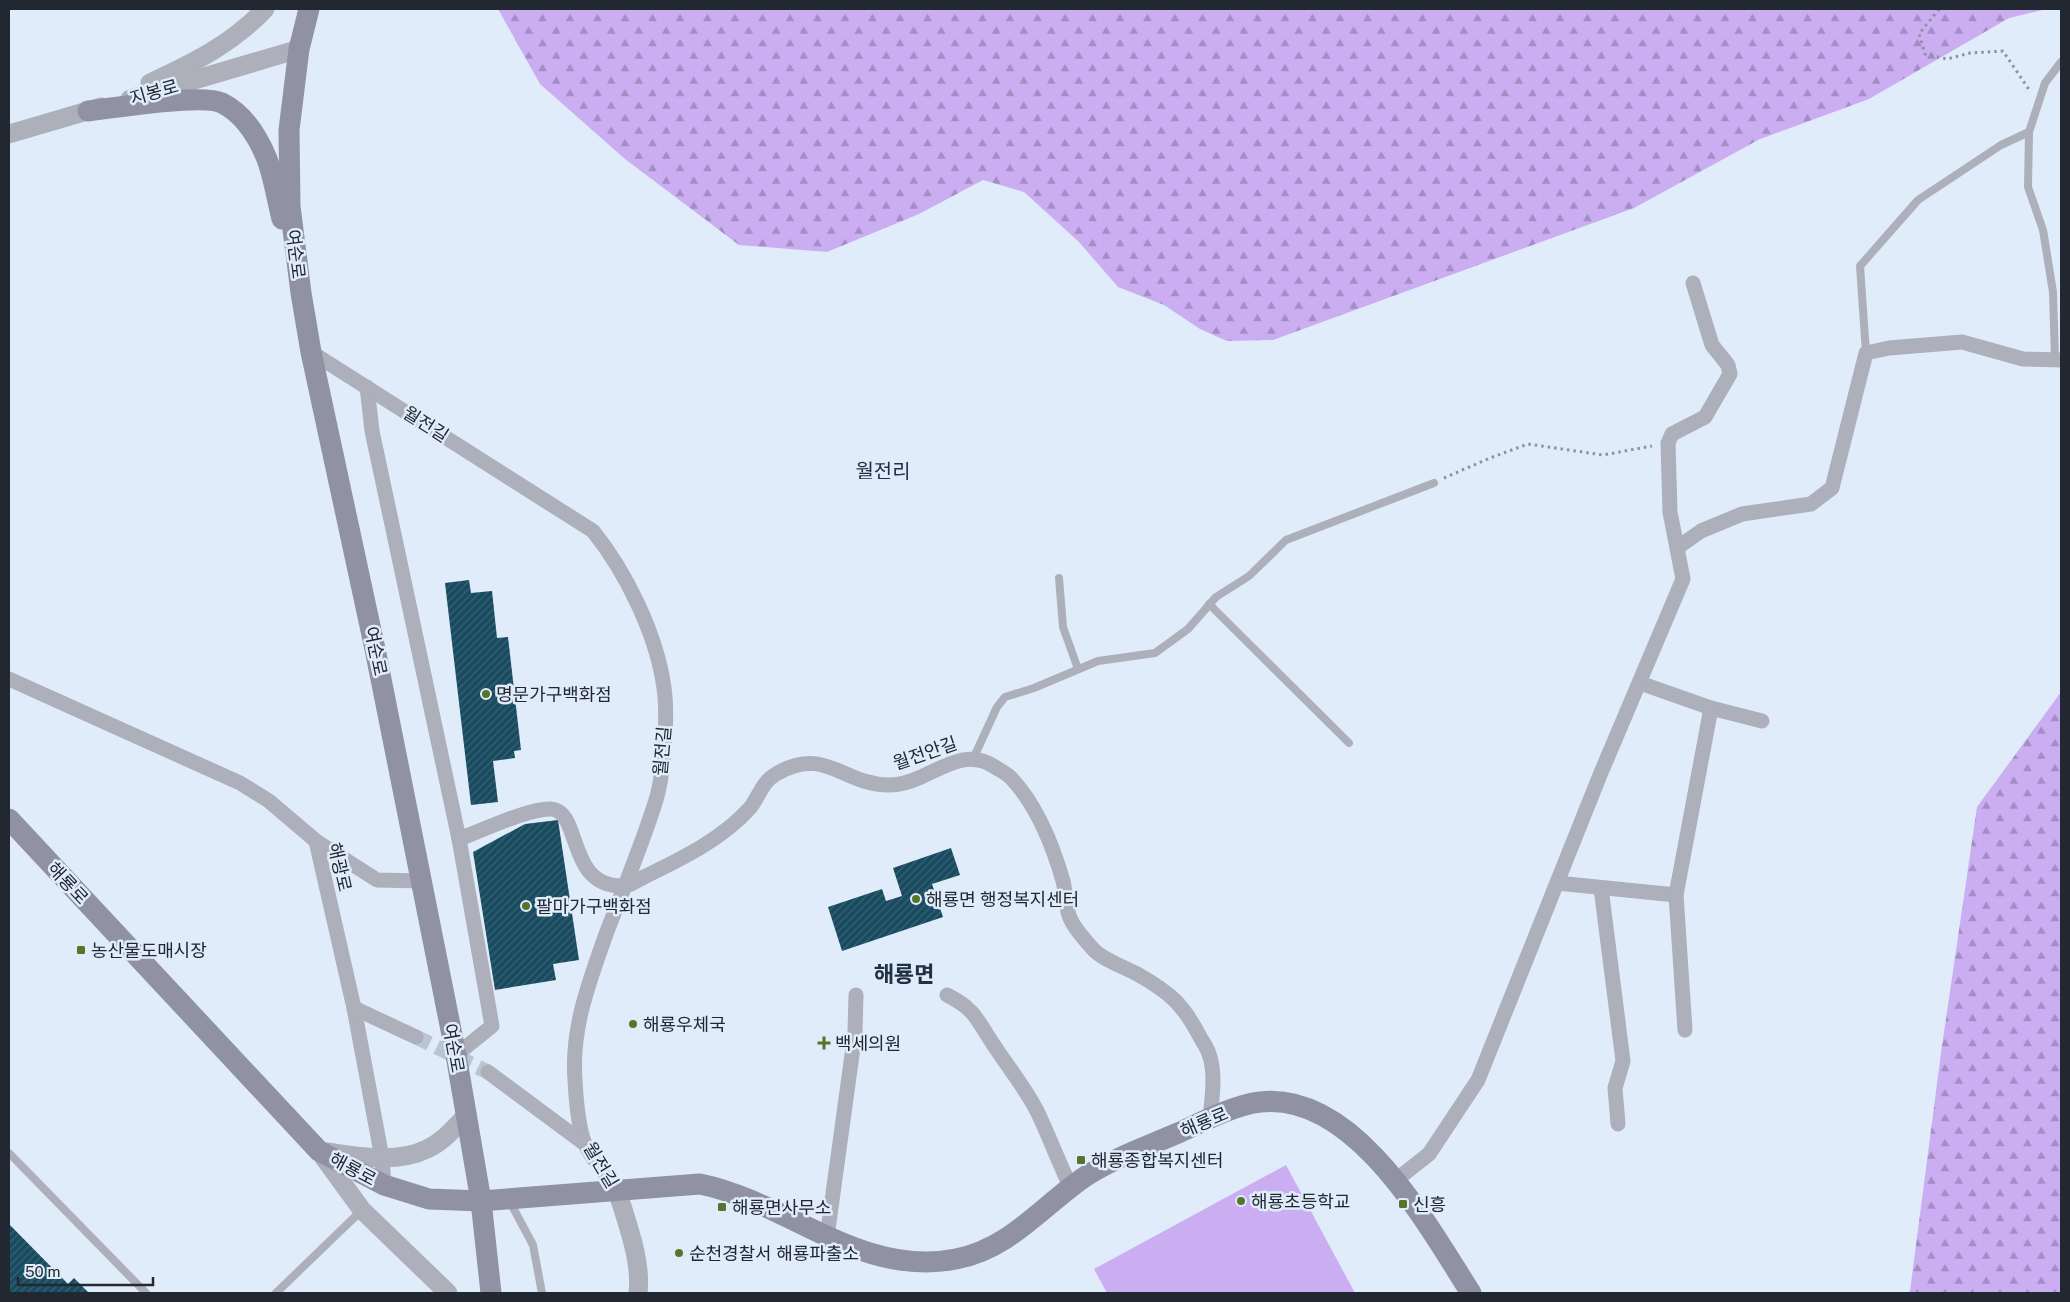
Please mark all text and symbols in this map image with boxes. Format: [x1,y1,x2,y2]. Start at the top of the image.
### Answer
street label: 지봉로 [127,75,181,109]
street label: 여순로 [283,228,309,280]
street label: 월전길 [399,402,453,446]
district label: 월전리 [855,459,911,483]
street label: 여순로 [361,625,391,677]
place label: 명문가구백화점 [496,684,612,705]
marker: 명문가구백화점 [480,688,492,700]
street label: 월전길 [649,725,675,777]
street label: 월전안길 [890,732,960,774]
street label: 해광로 [324,840,356,894]
street label: 해룡로 [43,858,93,908]
place label: 해룡면 행정복지센터 [926,889,1079,910]
marker: 해룡면 행정복지센터 [910,893,922,905]
place label: 팔마가구백화점 [536,896,652,917]
marker: 팔마가구백화점 [520,900,532,912]
place label: 농산물도매시장 [91,940,207,961]
marker: 농산물도매시장 [75,944,87,956]
district label: 해룡면 [874,961,934,987]
place label: 해룡우체국 [643,1014,726,1035]
marker: 해룡우체국 [627,1018,639,1030]
street label: 여순로 [439,1022,469,1074]
place label: 백세의원 [835,1033,901,1054]
marker: 백세의원 [817,1036,831,1050]
street label: 해룡로 [1177,1103,1231,1141]
street label: 월전길 [579,1138,623,1192]
street label: 해룡로 [326,1148,380,1190]
place label: 해룡종합복지센터 [1091,1150,1223,1171]
marker: 해룡종합복지센터 [1075,1154,1087,1166]
place label: 해룡초등학교 [1251,1191,1350,1212]
place label: 신흥 [1413,1194,1446,1215]
marker: 해룡초등학교 [1235,1195,1247,1207]
place label: 해룡면사무소 [732,1197,831,1218]
marker: 신흥 [1397,1198,1409,1210]
marker: 해룡면사무소 [716,1201,728,1213]
place label: 순천경찰서 해룡파출소 [689,1243,859,1264]
marker: 순천경찰서 해룡파출소 [673,1247,685,1259]
scale bar [18,1254,152,1286]
text: 50 m [25,1263,60,1280]

